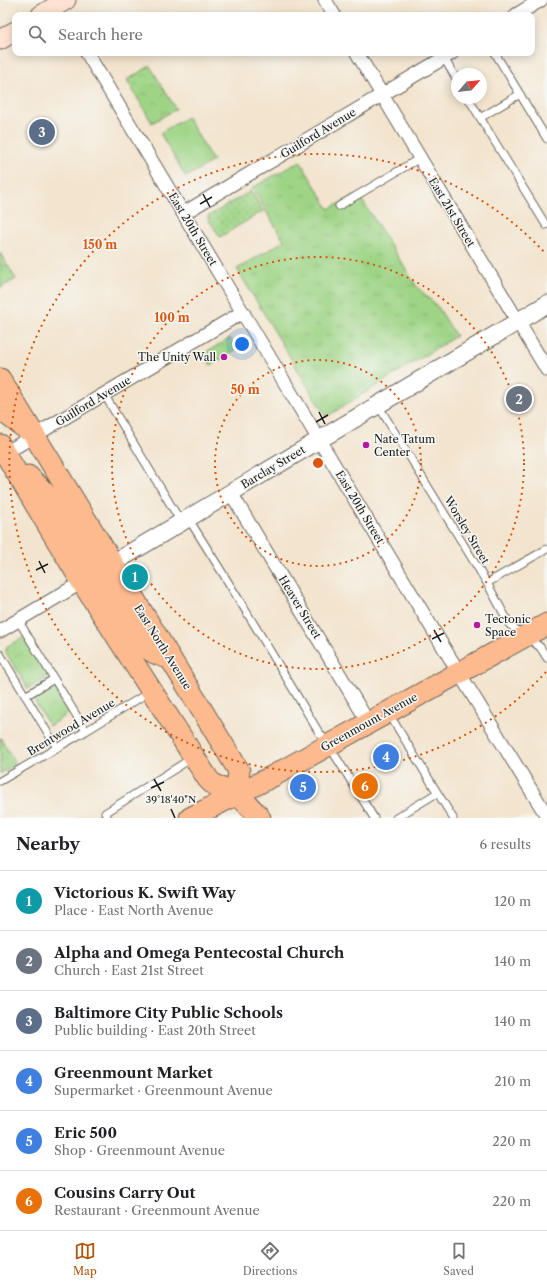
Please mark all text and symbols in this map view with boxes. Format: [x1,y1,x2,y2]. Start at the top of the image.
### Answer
search box [12,12,535,56]
icon: search [26,23,48,45]
text: Search here [58,25,143,44]
north arrow [451,68,487,104]
street label: Guilford Avenue [278,105,358,161]
pin: 3 [29,117,55,147]
street label: East 21st Street [426,175,478,249]
street label: East 20th Street [166,190,220,268]
text: 150 m [83,237,117,252]
text: 100 m [154,310,190,325]
your location [232,334,252,354]
place label: The Unity Wall [138,350,217,364]
marker: The Unity Wall [219,352,229,362]
street label: Guilford Avenue [53,373,133,429]
text: 50 m [230,382,260,397]
pin: 2 [506,384,532,414]
place label: Nate Tatum Center [374,432,436,459]
marker: Nate Tatum Center [361,440,371,450]
street label: Barclay Street [238,442,308,492]
centre of rings [311,456,325,470]
street label: East 20th Street [333,468,387,546]
street label: Worsley Street [441,493,493,566]
pin: 1 [122,562,148,592]
street label: Heaver Street [276,573,324,641]
street label: East North Avenue [131,602,195,692]
place label: Tectonic Space [485,612,531,639]
marker: Tectonic Space [472,620,482,630]
street label: Greenmount Avenue [318,690,420,754]
street label: Brentwood Avenue [25,695,117,759]
pin: 4 [373,742,399,772]
pin: 6 [352,771,378,801]
pin: 5 [290,772,316,802]
text: 39°18'40"N [146,793,196,806]
text: Nearby [16,834,80,854]
text: 6 results [480,836,531,852]
text: Victorious K. Swift Way [54,883,236,902]
text: 1 [26,893,32,909]
text: 120 m [494,893,531,909]
text: Place · East North Avenue [54,902,213,918]
text: Alpha and Omega Pentecostal Church [54,943,344,962]
text: 2 [25,953,33,969]
text: 140 m [494,953,531,969]
text: Church · East 21st Street [54,962,204,978]
text: Baltimore City Public Schools [54,1003,283,1022]
text: 3 [25,1013,33,1029]
text: 140 m [494,1013,531,1029]
text: Public building · East 20th Street [54,1022,256,1038]
text: Greenmount Market [54,1063,213,1082]
text: 4 [25,1073,33,1089]
text: 210 m [494,1073,531,1089]
text: Supermarket · Greenmount Avenue [54,1082,273,1098]
text: Eric 500 [54,1123,117,1142]
text: 5 [25,1133,33,1149]
text: 220 m [492,1133,531,1149]
text: Shop · Greenmount Avenue [54,1142,225,1158]
text: Cousins Carry Out [54,1183,196,1202]
text: 6 [25,1193,33,1209]
text: 220 m [492,1193,531,1209]
text: Restaurant · Greenmount Avenue [54,1202,260,1218]
tab: Map [73,1240,97,1278]
tab: Directions [243,1240,297,1278]
tab: Saved [443,1240,474,1278]

